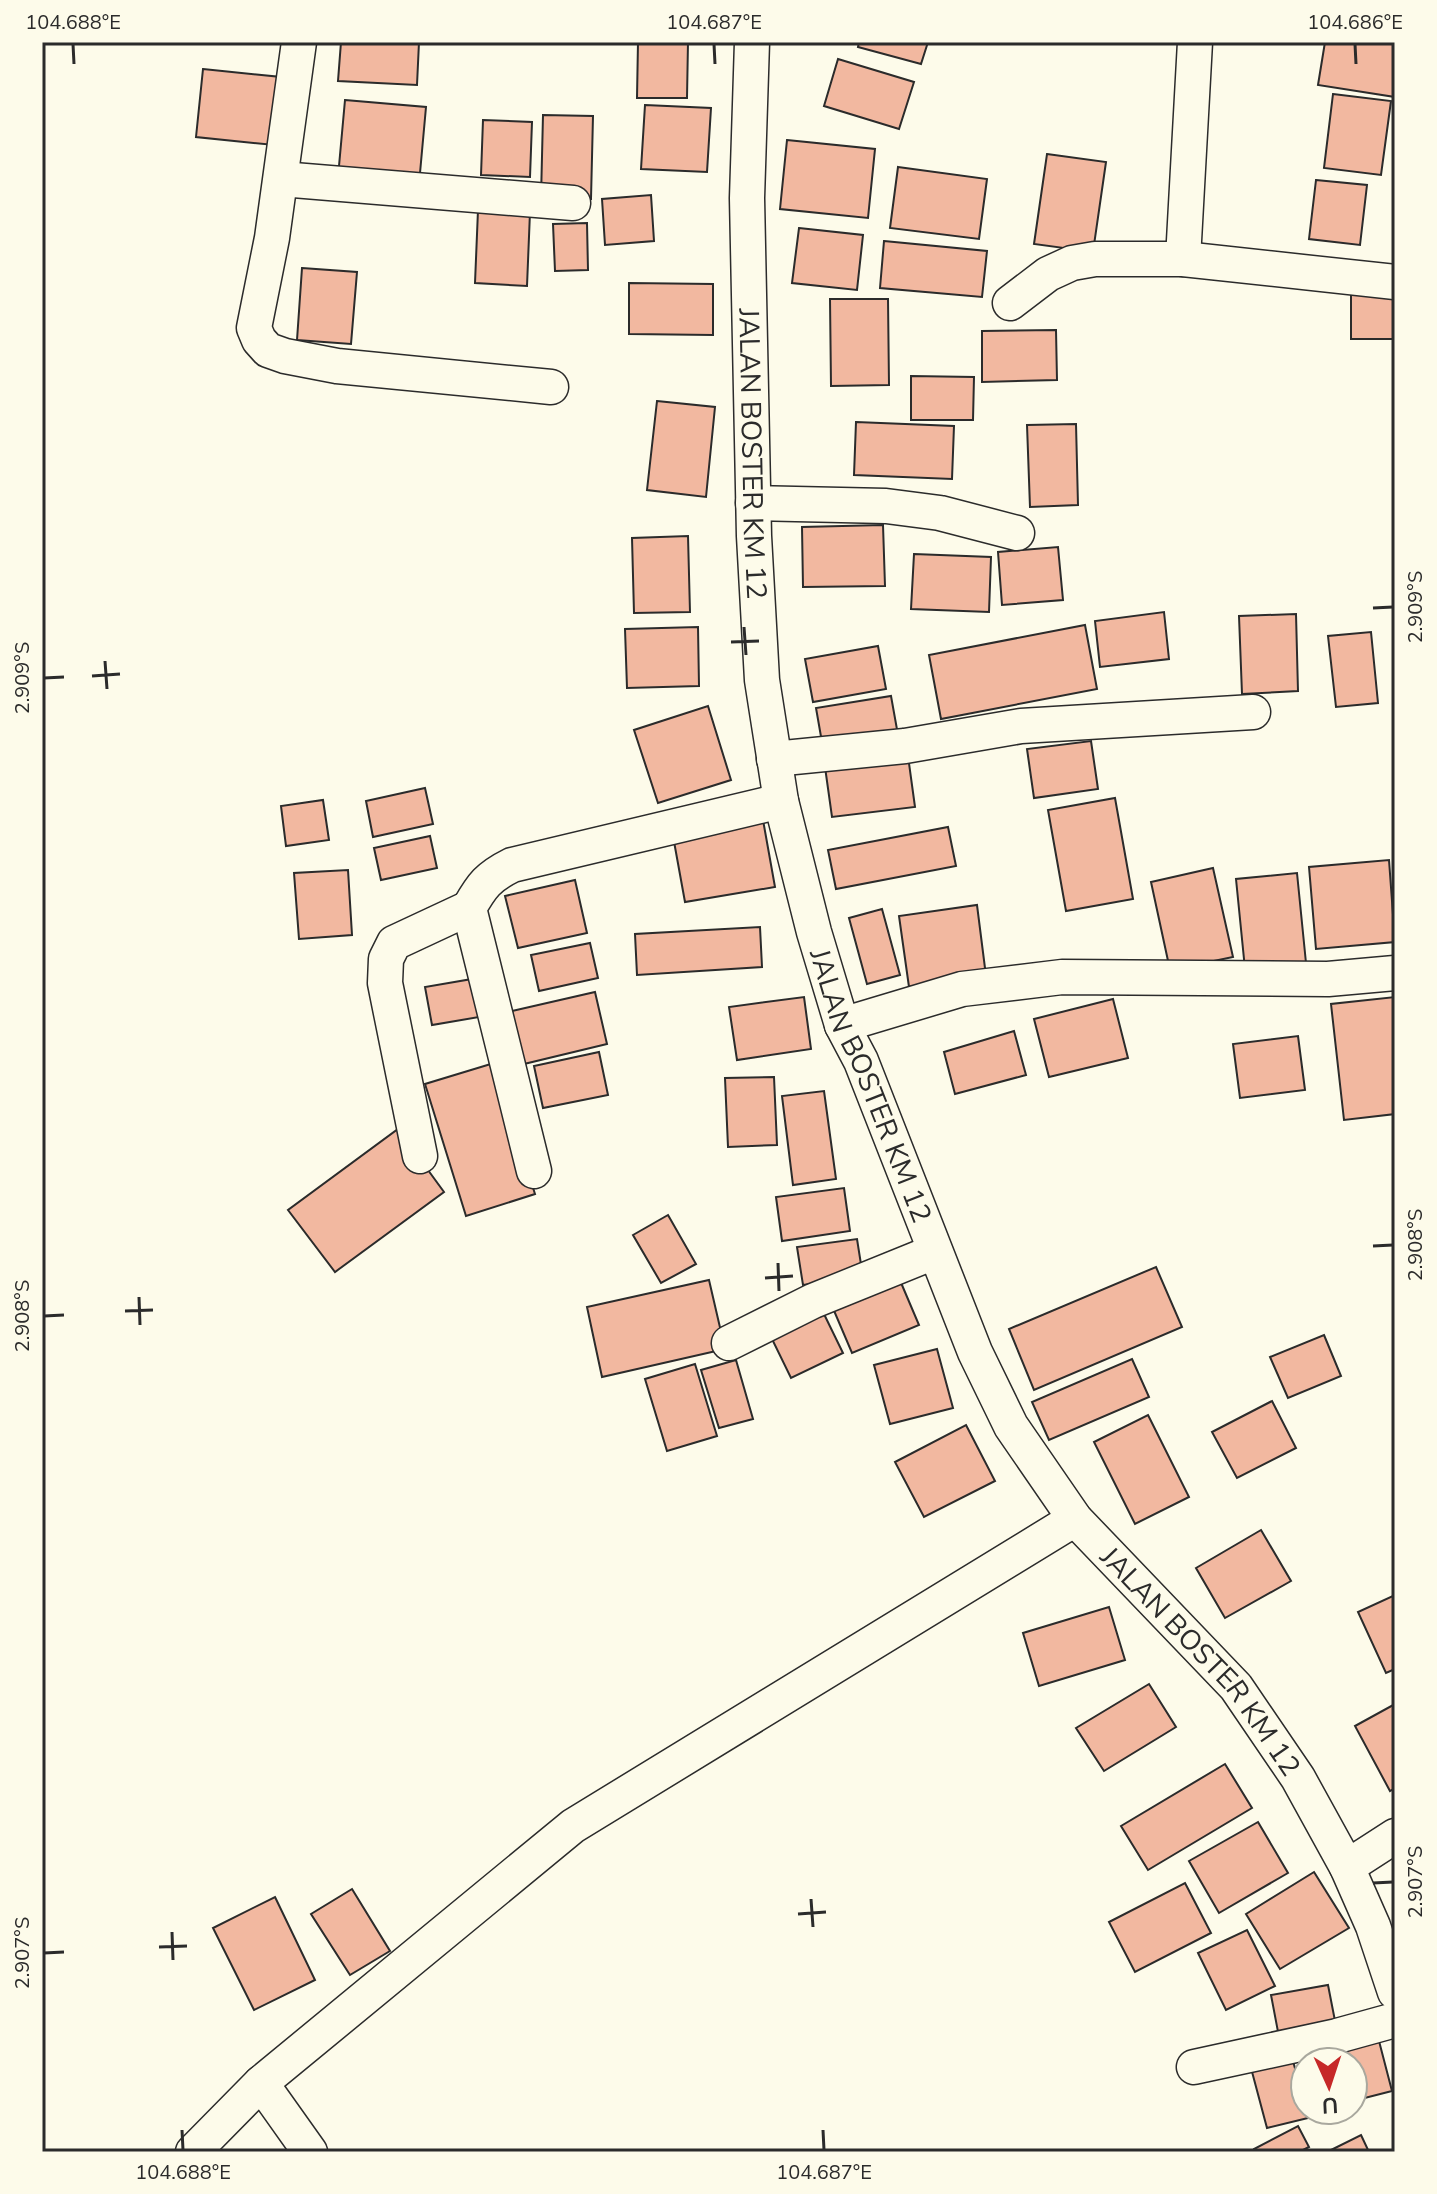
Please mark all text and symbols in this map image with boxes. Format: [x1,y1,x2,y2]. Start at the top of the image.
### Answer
text: 104.688°E [25,9,121,36]
text: 104.687°E [666,9,762,36]
text: 104.686°E [1307,9,1403,36]
street label: JALAN BOSTER KM 12 [729,307,775,600]
text: 2.909°S [1402,571,1429,643]
text: 2.909°S [9,642,36,714]
street label: JALAN BOSTER KM 12 [800,944,940,1228]
text: 2.908°S [1402,1209,1429,1281]
text: 2.908°S [9,1280,36,1352]
street label: JALAN BOSTER KM 12 [1091,1538,1309,1784]
text: 2.907°S [1402,1846,1429,1918]
text: 2.907°S [9,1917,36,1989]
north arrow [1289,2046,1369,2126]
text: U [1321,2090,1339,2120]
text: 104.688°E [135,2159,231,2186]
text: 104.687°E [776,2159,872,2186]

